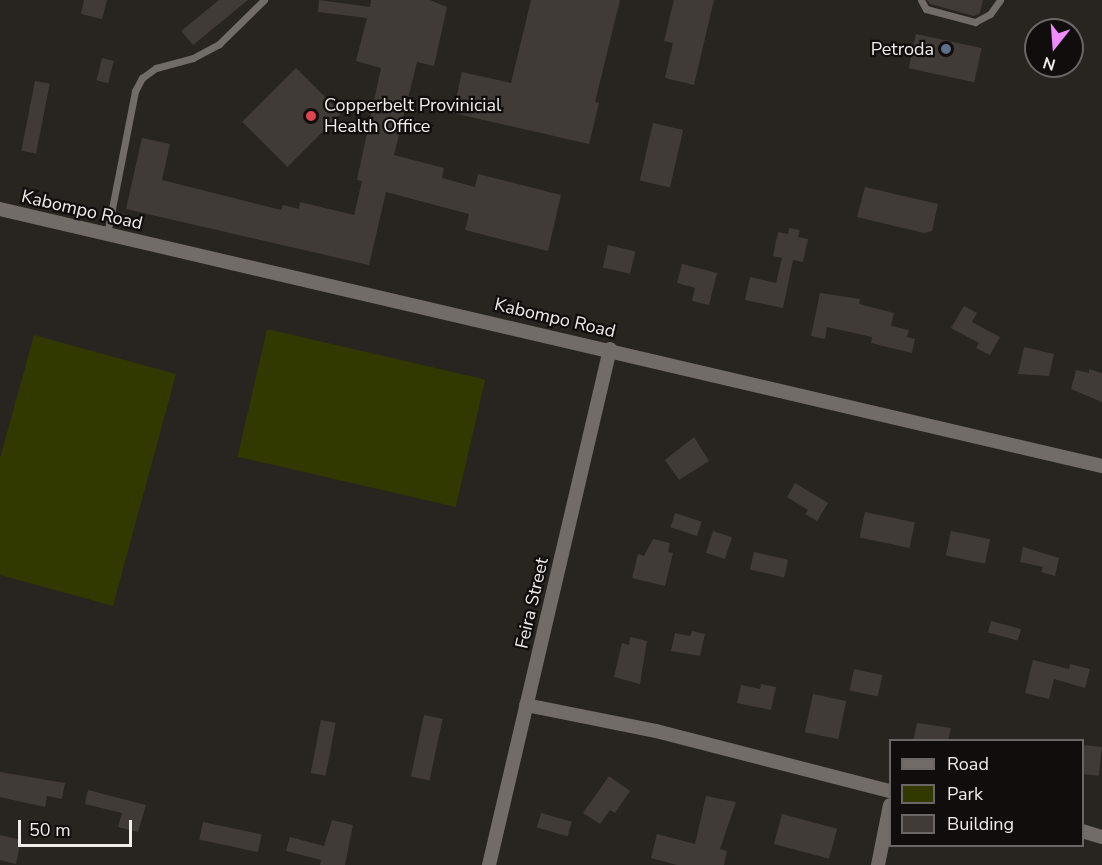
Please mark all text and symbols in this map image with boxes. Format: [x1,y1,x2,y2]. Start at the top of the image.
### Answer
north arrow [1024,18,1084,78]
place label: Petroda [871,38,934,60]
marker: Petroda [939,42,953,56]
text: N [1040,51,1058,76]
place label: Copperbelt Provinicial Health Office [324,95,501,138]
marker: Copperbelt Provinicial Health Office [302,107,320,125]
street label: Kabompo Road [19,186,145,234]
street label: Kabompo Road [492,294,618,342]
street label: Feira Street [511,555,553,651]
legend [889,739,1084,847]
text: Road [947,752,989,776]
text: Park [947,782,983,806]
scale bar [21,808,135,846]
text: Building [947,812,1014,836]
text: 50 m [29,818,71,842]

